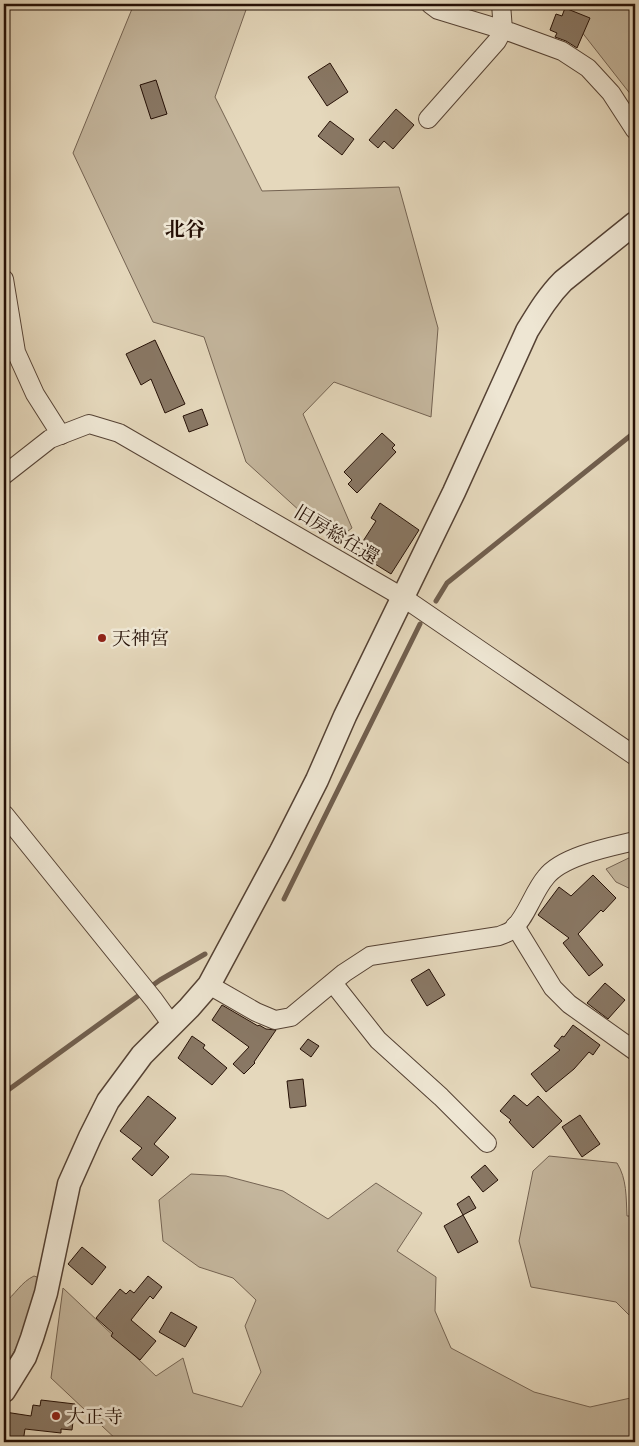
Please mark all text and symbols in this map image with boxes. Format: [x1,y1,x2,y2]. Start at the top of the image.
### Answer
district label: 北谷 [165,218,205,241]
street label: 旧房総往還 [290,501,383,569]
place label: 天神宮 [112,628,169,650]
marker: 天神宮 [96,632,108,644]
place label: 大正寺 [66,1406,123,1428]
marker: 大正寺 [50,1410,62,1422]

